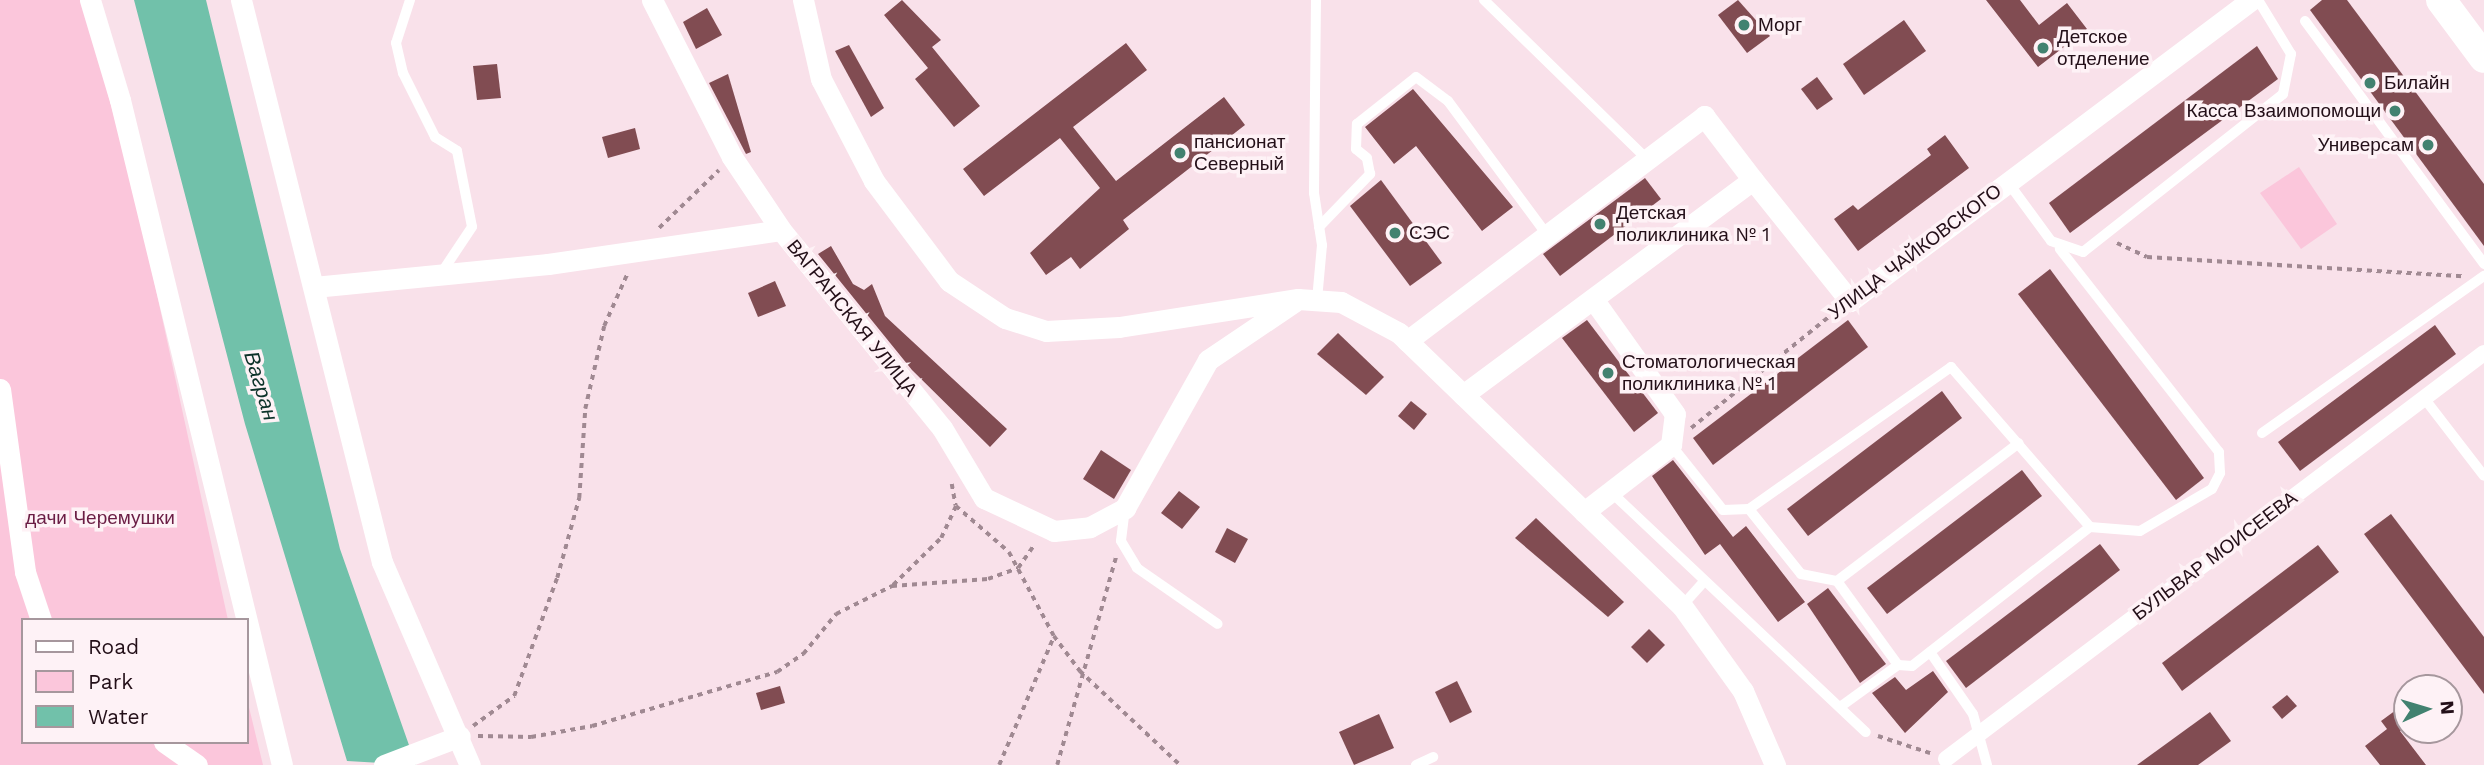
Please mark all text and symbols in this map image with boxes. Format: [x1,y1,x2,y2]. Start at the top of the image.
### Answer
place label: Морг [1758,14,1802,36]
marker: Морг [1736,17,1752,33]
place label: Детское отделение [2057,26,2150,70]
marker: Детское отделение [2035,40,2051,56]
place label: Билайн [2384,72,2450,94]
marker: Билайн [2362,75,2378,91]
place label: Касса Взаимопомощи [2186,100,2381,122]
marker: Касса Взаимопомощи [2387,103,2403,119]
place label: пансионат Северный [1194,131,1285,175]
place label: Универсам [2318,134,2414,156]
marker: Универсам [2420,137,2436,153]
marker: пансионат Северный [1172,145,1188,161]
street label: УЛИЦА ЧАЙКОВСКОГО [1824,179,2006,325]
place label: Детская поликлиника № 1 [1616,202,1770,246]
marker: Детская поликлиника № 1 [1590,214,1610,234]
place label: СЭС [1409,222,1450,244]
marker: СЭС [1387,225,1403,241]
street label: ВАГРАНСКАЯ УЛИЦА [782,235,922,401]
water label: Вагран [239,348,283,424]
place label: Стоматологическая поликлиника № 1 [1622,351,1796,395]
marker: Стоматологическая поликлиника № 1 [1600,365,1616,381]
street label: БУЛЬВАР МОИСЕЕВА [2128,487,2302,625]
park label: дачи Черемушки [25,507,175,529]
legend [21,618,248,744]
text: Road [88,634,139,659]
text: Park [88,669,133,694]
north arrow [2393,674,2463,744]
text: N [2435,700,2459,715]
text: Water [88,704,148,729]

